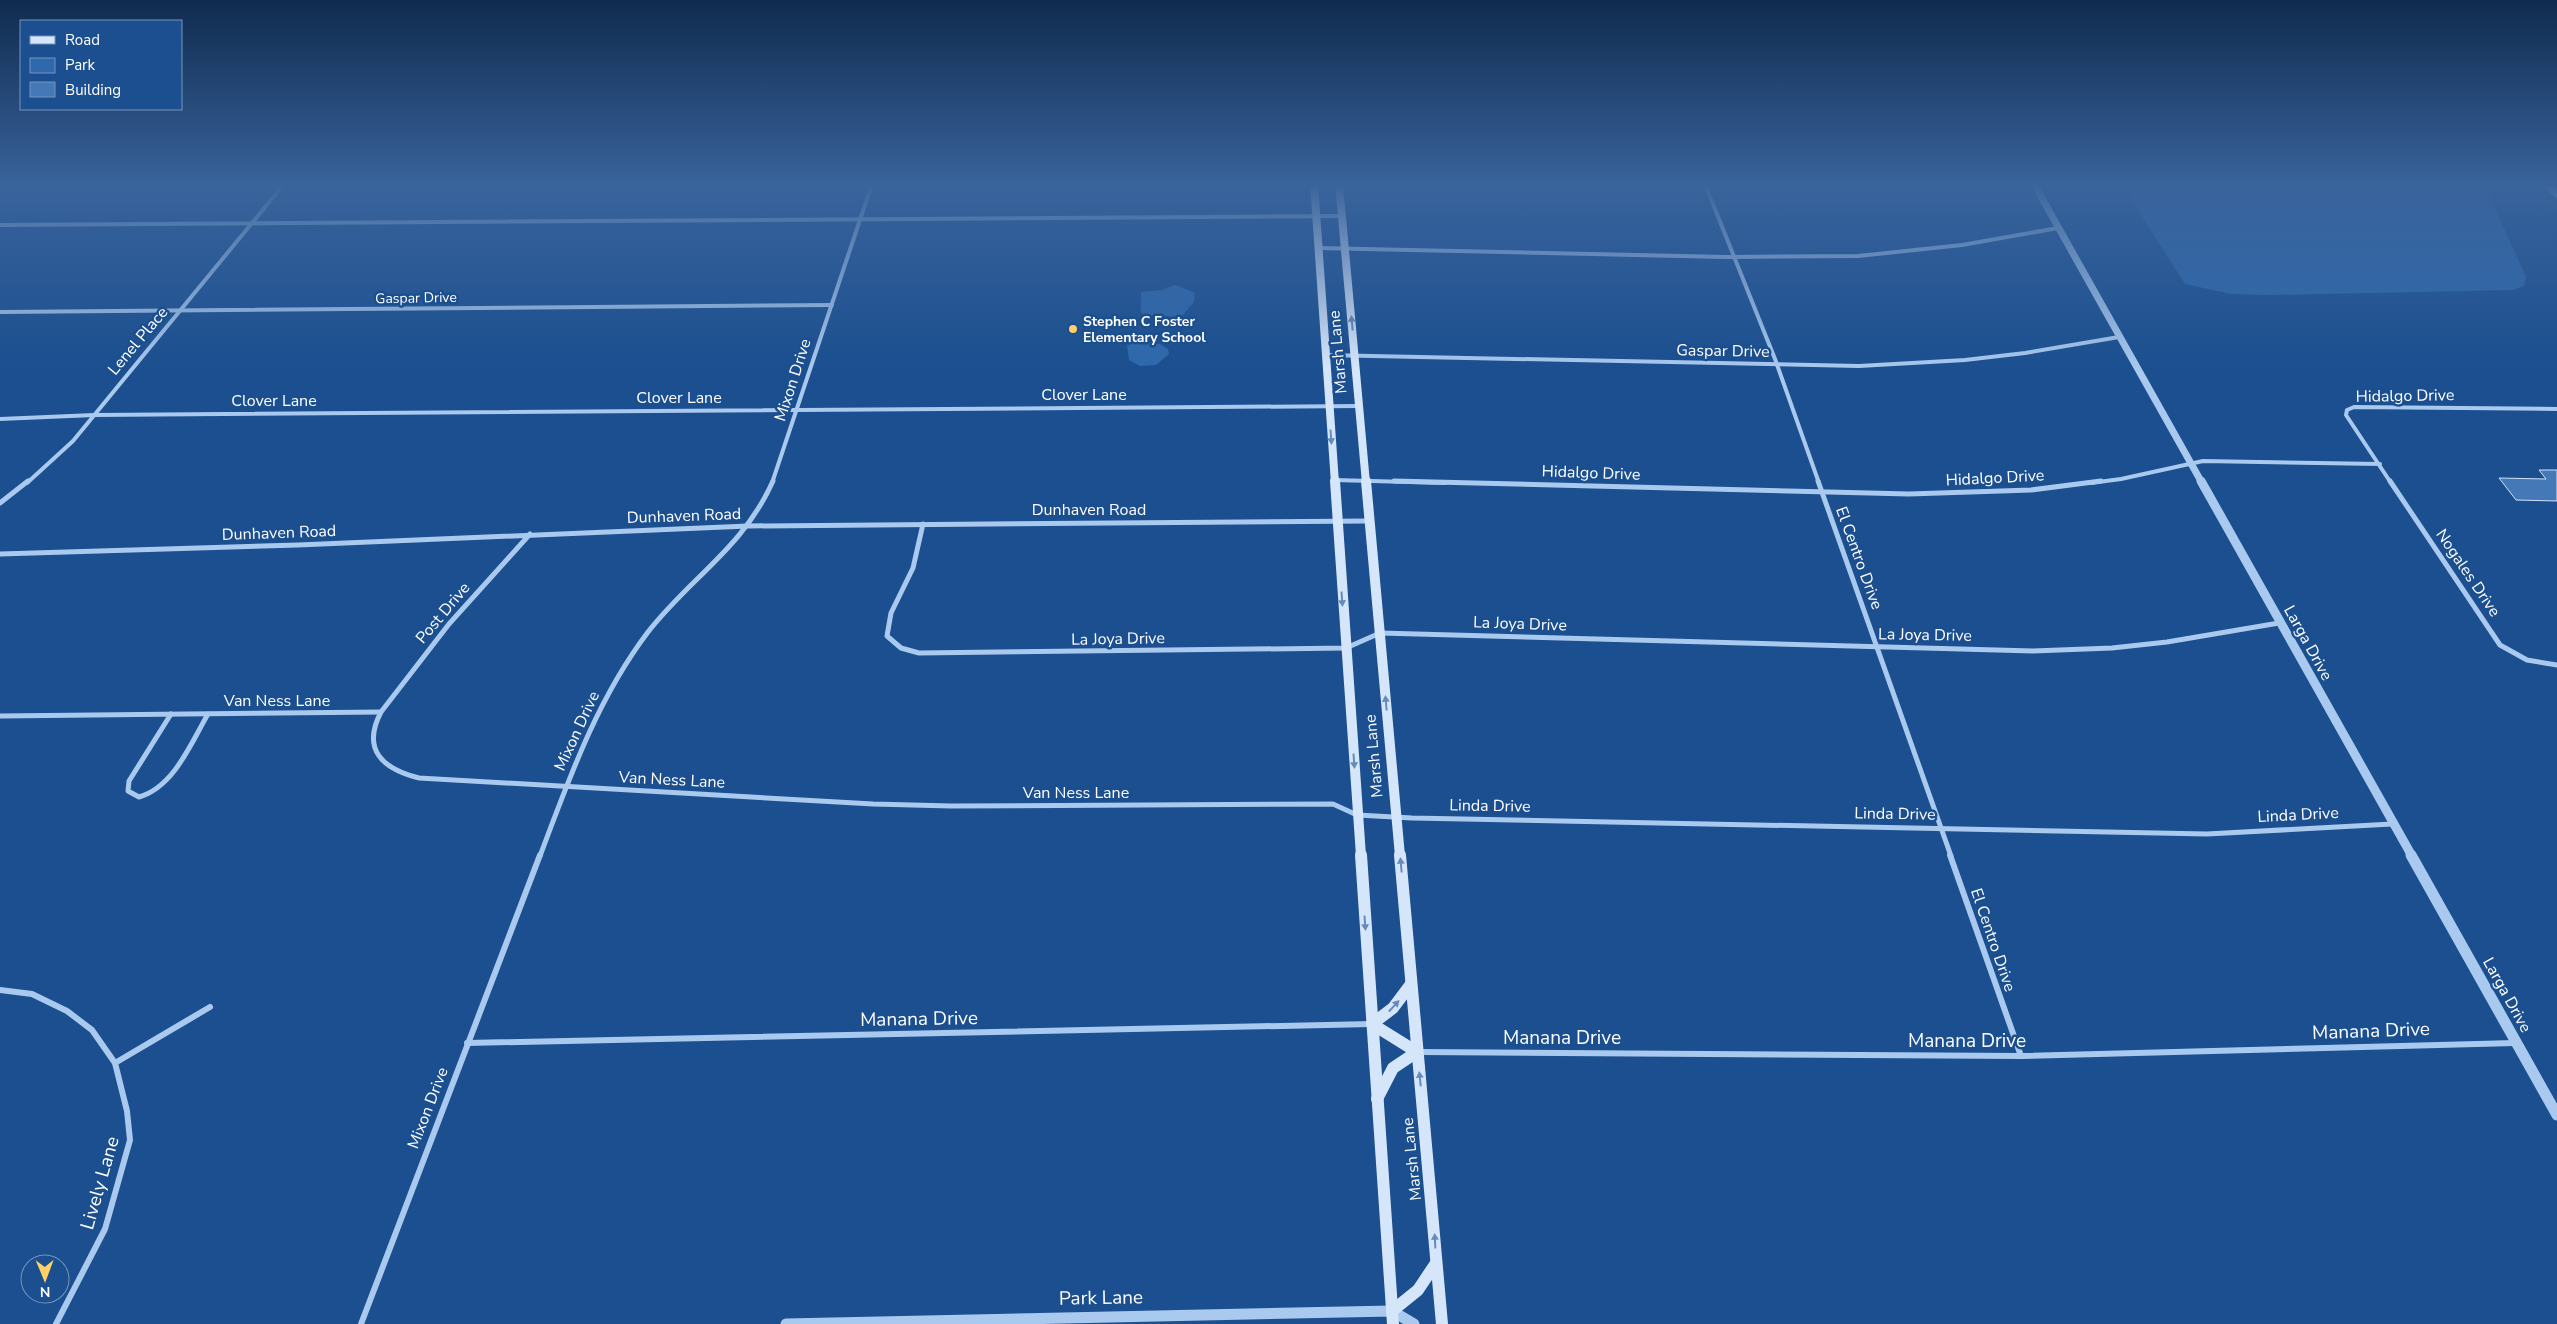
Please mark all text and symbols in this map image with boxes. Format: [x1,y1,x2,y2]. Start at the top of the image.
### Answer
legend [20,20,182,110]
text: Road [65,30,100,50]
text: Park [65,55,95,75]
text: Building [65,80,121,100]
street label: Gaspar Drive [375,288,457,308]
street label: Lenel Place [103,302,173,380]
street label: Marsh Lane [1323,309,1353,395]
place label: Stephen C Foster Elementary School [1083,312,1206,347]
one-way arrow [1348,315,1356,331]
marker: Stephen C Foster Elementary School [1067,323,1079,335]
street label: Mixon Drive [769,336,817,424]
street label: Gaspar Drive [1676,339,1770,363]
street label: Clover Lane [1041,384,1127,406]
street label: Hidalgo Drive [2355,384,2455,408]
street label: Clover Lane [636,387,722,409]
street label: Clover Lane [231,390,317,412]
one-way arrow [1327,429,1335,445]
street label: Hidalgo Drive [1541,460,1641,486]
street label: Hidalgo Drive [1945,464,2045,492]
street label: Dunhaven Road [1032,499,1146,521]
street label: Dunhaven Road [626,503,742,529]
street label: El Centro Drive [1830,503,1888,613]
street label: Dunhaven Road [221,520,337,546]
street label: Nogales Drive [2430,525,2506,621]
street label: Post Drive [411,578,475,648]
one-way arrow [1339,591,1347,607]
street label: Larga Drive [2278,601,2338,685]
street label: La Joya Drive [1473,611,1567,637]
street label: La Joya Drive [1878,623,1972,647]
street label: La Joya Drive [1071,627,1165,651]
street label: Mixon Drive [549,688,605,774]
street label: Van Ness Lane [223,690,330,712]
one-way arrow [1382,695,1390,711]
street label: Marsh Lane [1359,713,1389,799]
one-way arrow [1350,753,1358,769]
street label: Van Ness Lane [617,766,726,794]
street label: Van Ness Lane [1022,782,1129,804]
street label: Linda Drive [1449,794,1531,818]
street label: Linda Drive [1854,802,1936,826]
street label: Linda Drive [2257,802,2339,828]
one-way arrow [1396,856,1404,872]
street label: El Centro Drive [1965,885,2021,995]
one-way arrow [1361,915,1369,931]
street label: Larga Drive [2477,953,2537,1037]
one-way arrow [1388,999,1399,1012]
street label: Manana Drive [860,1005,978,1033]
street label: Manana Drive [2312,1016,2430,1046]
street label: Manana Drive [1503,1025,1621,1051]
street label: Manana Drive [1908,1028,2026,1054]
street label: Mixon Drive [402,1064,454,1152]
one-way arrow [1416,1070,1424,1086]
street label: Marsh Lane [1397,1116,1427,1202]
street label: Lively Lane [74,1133,126,1233]
one-way arrow [1431,1232,1439,1248]
north arrow [20,1254,70,1304]
text: N [40,1282,51,1301]
street label: Park Lane [1059,1284,1143,1312]

